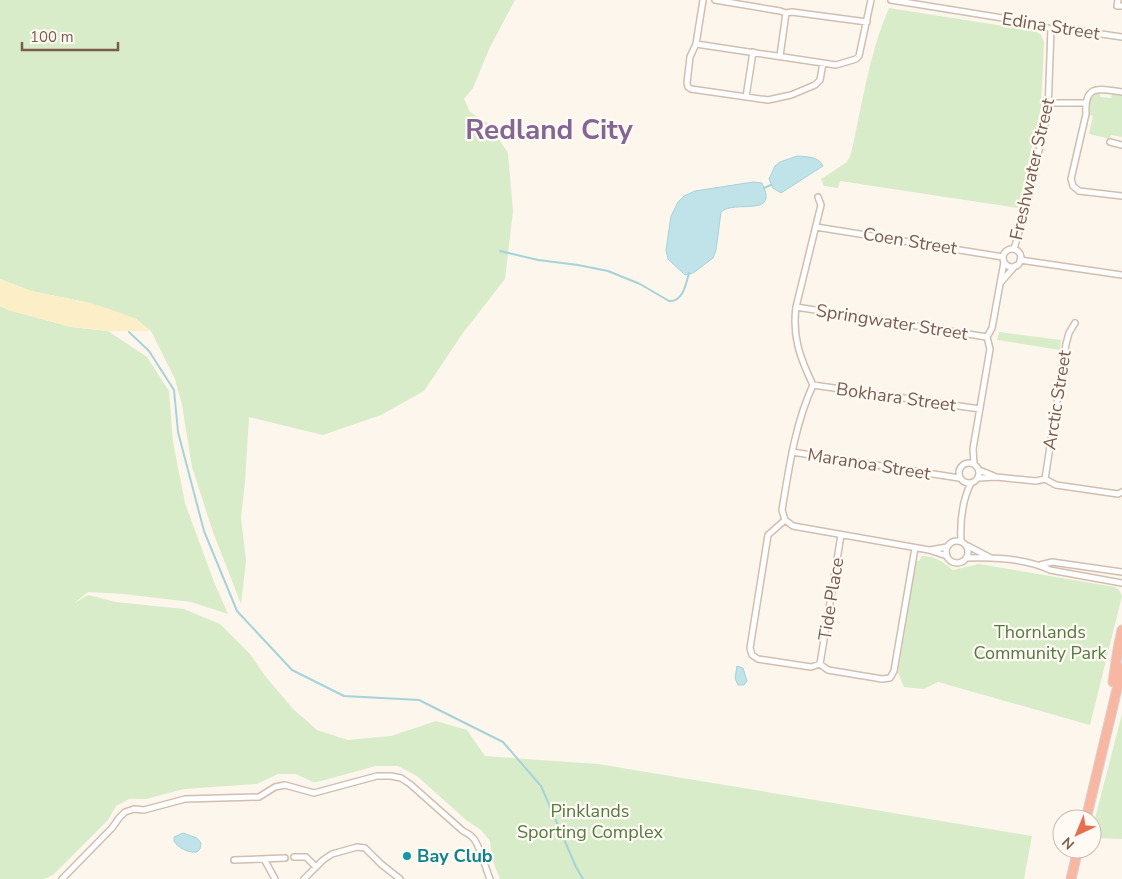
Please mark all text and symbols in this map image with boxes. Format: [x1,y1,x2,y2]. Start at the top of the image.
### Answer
street label: Edina Street [1000,6,1102,46]
scale bar [22,20,119,52]
text: 100 m [30,27,74,47]
street label: Freshwater Street [1004,95,1060,242]
district label: Redland City [465,111,633,149]
street label: Coen Street [861,222,959,260]
street label: Springwater Street [814,298,970,346]
street label: Arctic Street [1037,348,1077,451]
street label: Bokhara Street [835,377,958,417]
street label: Maranoa Street [806,442,933,486]
street label: Tide Place [813,556,849,642]
park label: Thornlands Community Park [973,620,1108,665]
park label: Pinklands Sporting Complex [517,799,664,844]
north arrow [1052,809,1102,859]
text: N [1058,833,1079,853]
place label: Bay Club [417,844,493,868]
marker: Bay Club [401,850,413,862]

